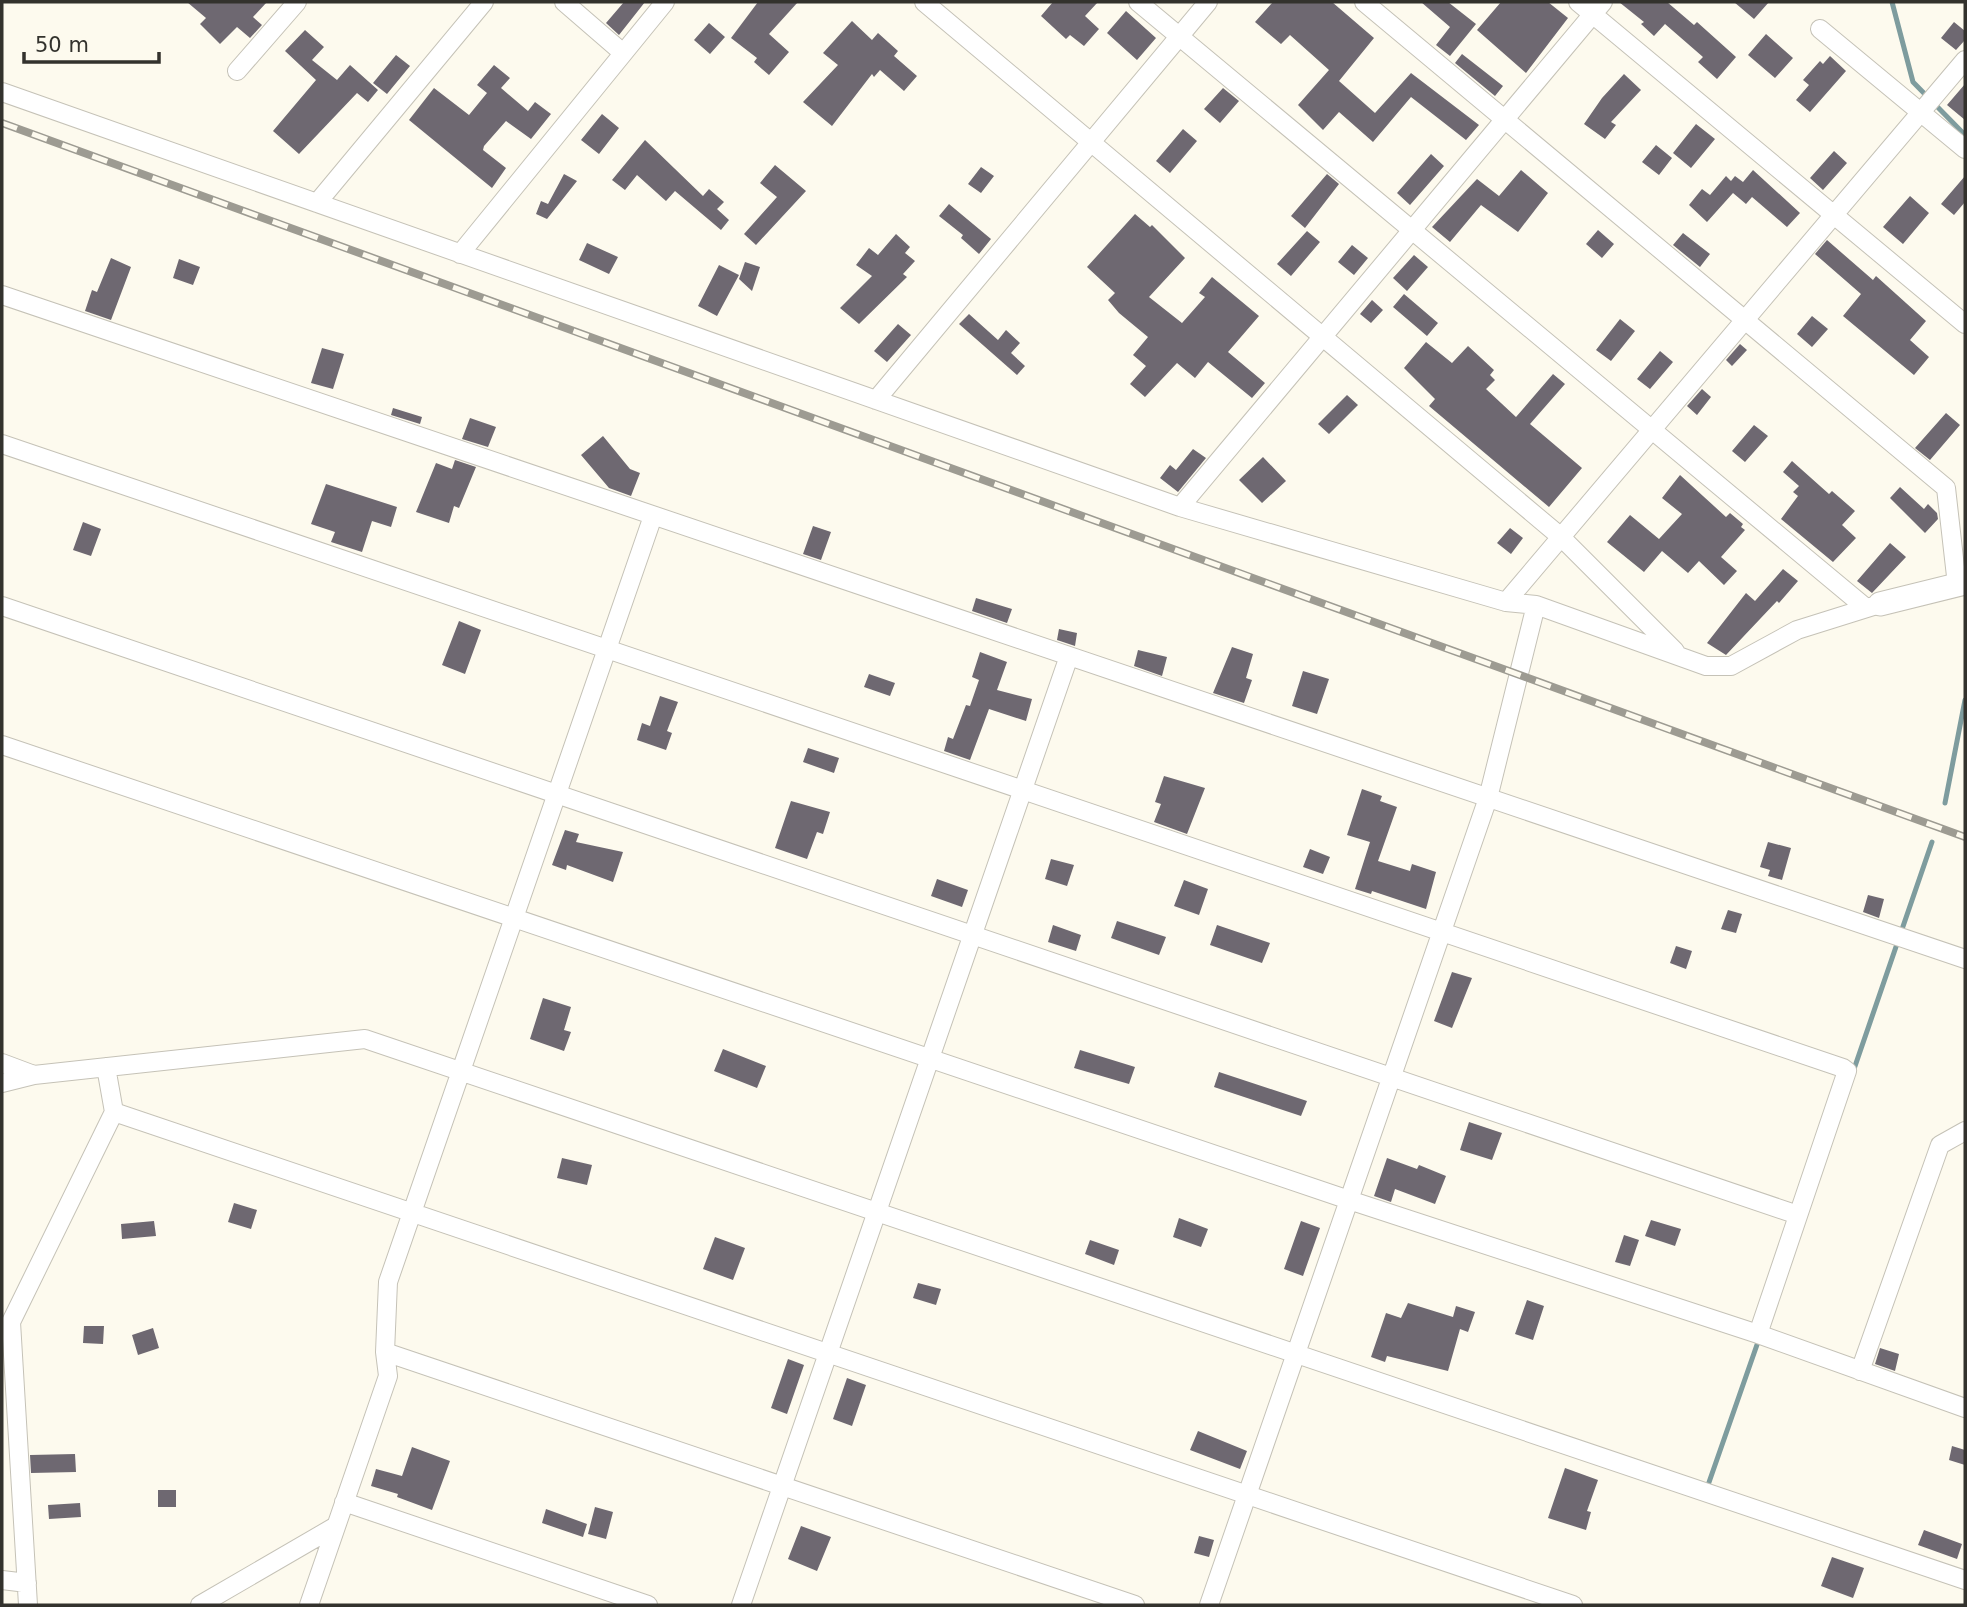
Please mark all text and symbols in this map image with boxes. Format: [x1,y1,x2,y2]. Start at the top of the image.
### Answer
scale bar [24,21,159,65]
text: 50 m [35,33,89,57]

